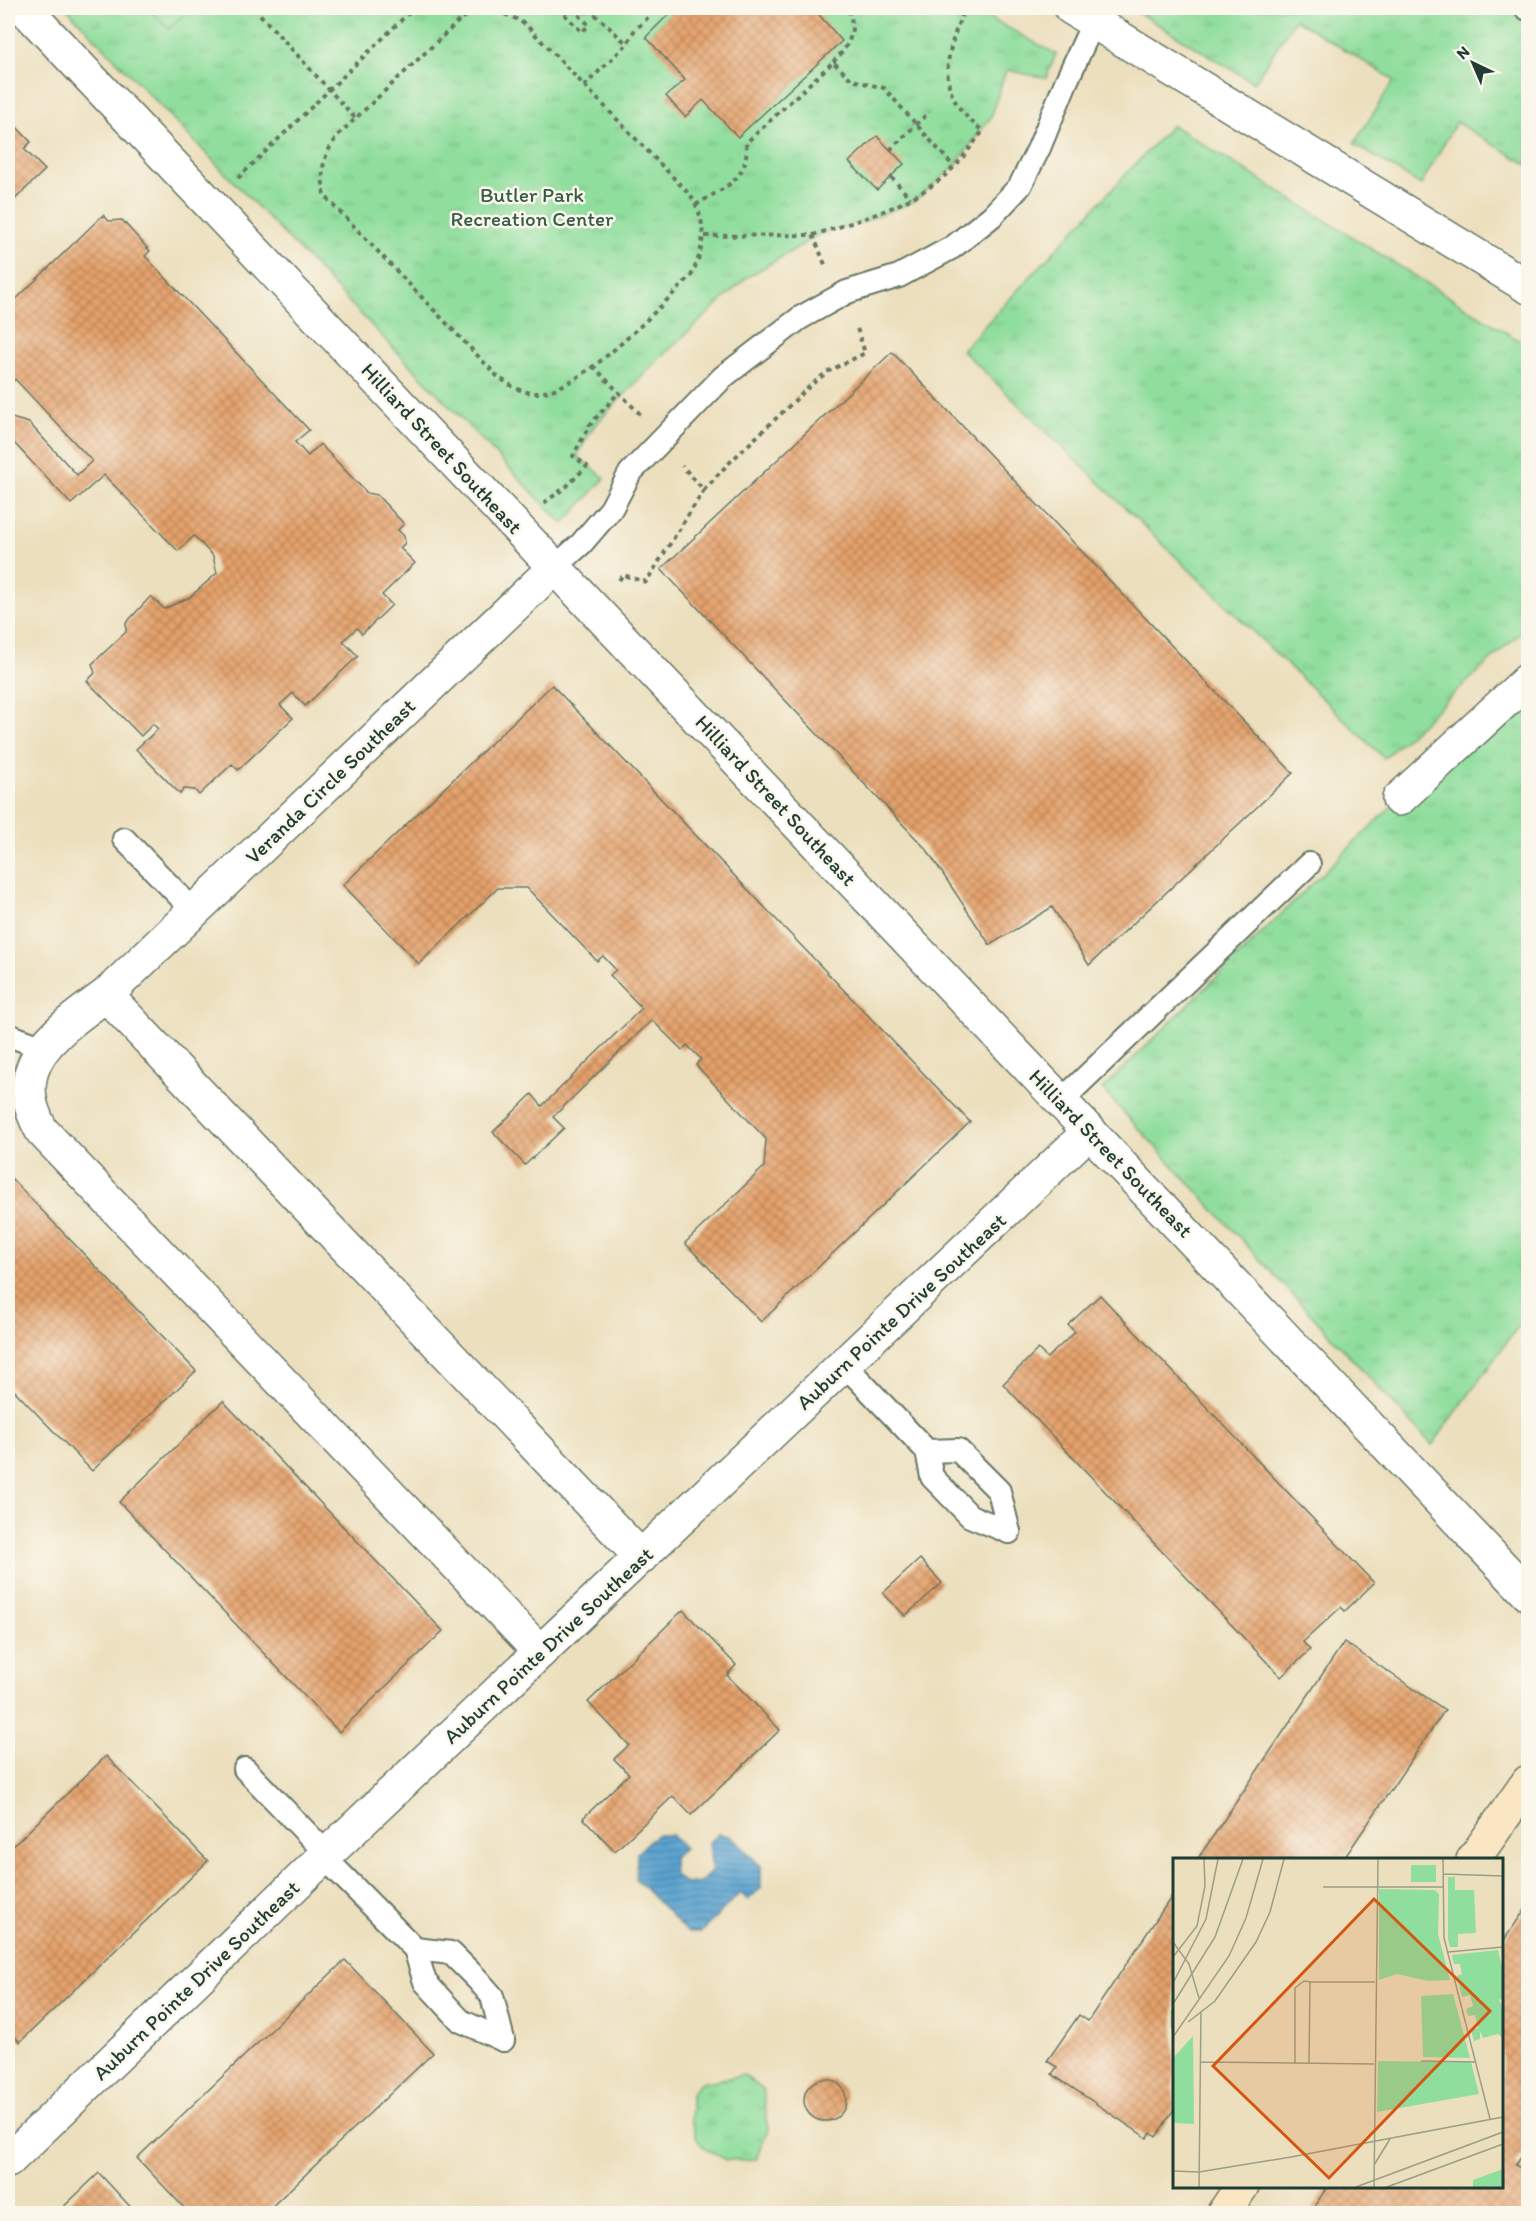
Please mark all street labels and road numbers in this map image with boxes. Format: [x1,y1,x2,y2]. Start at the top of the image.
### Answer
street label: Hilliard Street Southeast [356,357,528,539]
street label: Veranda Circle Southeast [240,693,420,869]
street label: Hilliard Street Southeast [690,709,862,891]
street label: Hilliard Street Southeast [1024,1064,1198,1243]
street label: Auburn Pointe Drive Southeast [791,1207,1011,1415]
street label: Auburn Pointe Drive Southeast [438,1541,658,1749]
street label: Auburn Pointe Drive Southeast [88,1875,304,2085]

